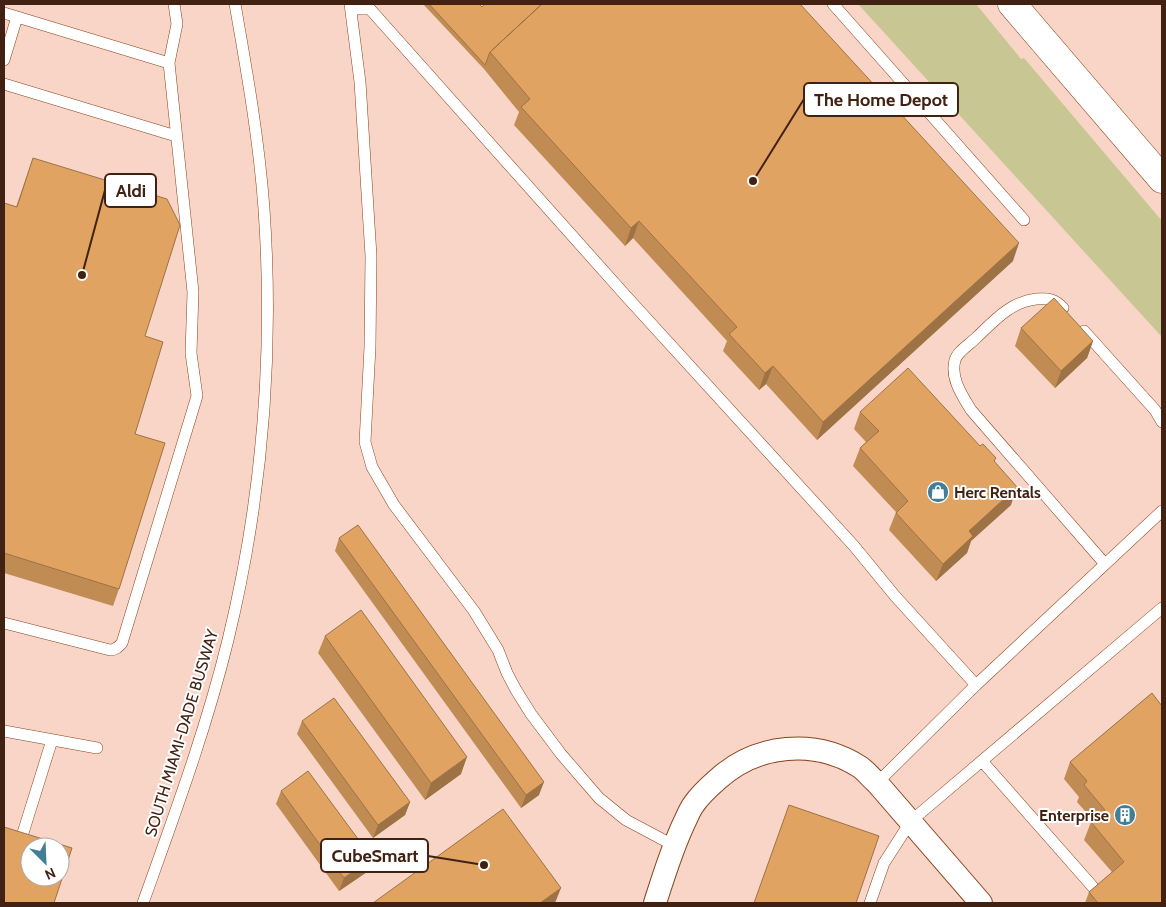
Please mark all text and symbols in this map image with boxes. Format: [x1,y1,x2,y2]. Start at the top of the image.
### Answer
callout: The Home Depot [804,83,958,116]
text: The Home Depot [814,89,948,111]
callout: Aldi [105,174,156,207]
text: Aldi [116,180,146,202]
shop icon: Herc Rentals [926,480,950,504]
place label: Herc Rentals [954,483,1041,502]
street label: SOUTH MIAMI-DADE BUSWAY [141,626,222,839]
building icon: Enterprise [1113,803,1137,827]
place label: Enterprise [1039,806,1109,825]
north arrow [20,837,70,887]
callout: CubeSmart [321,839,428,872]
text: CubeSmart [331,845,419,867]
text: N [42,864,58,884]

